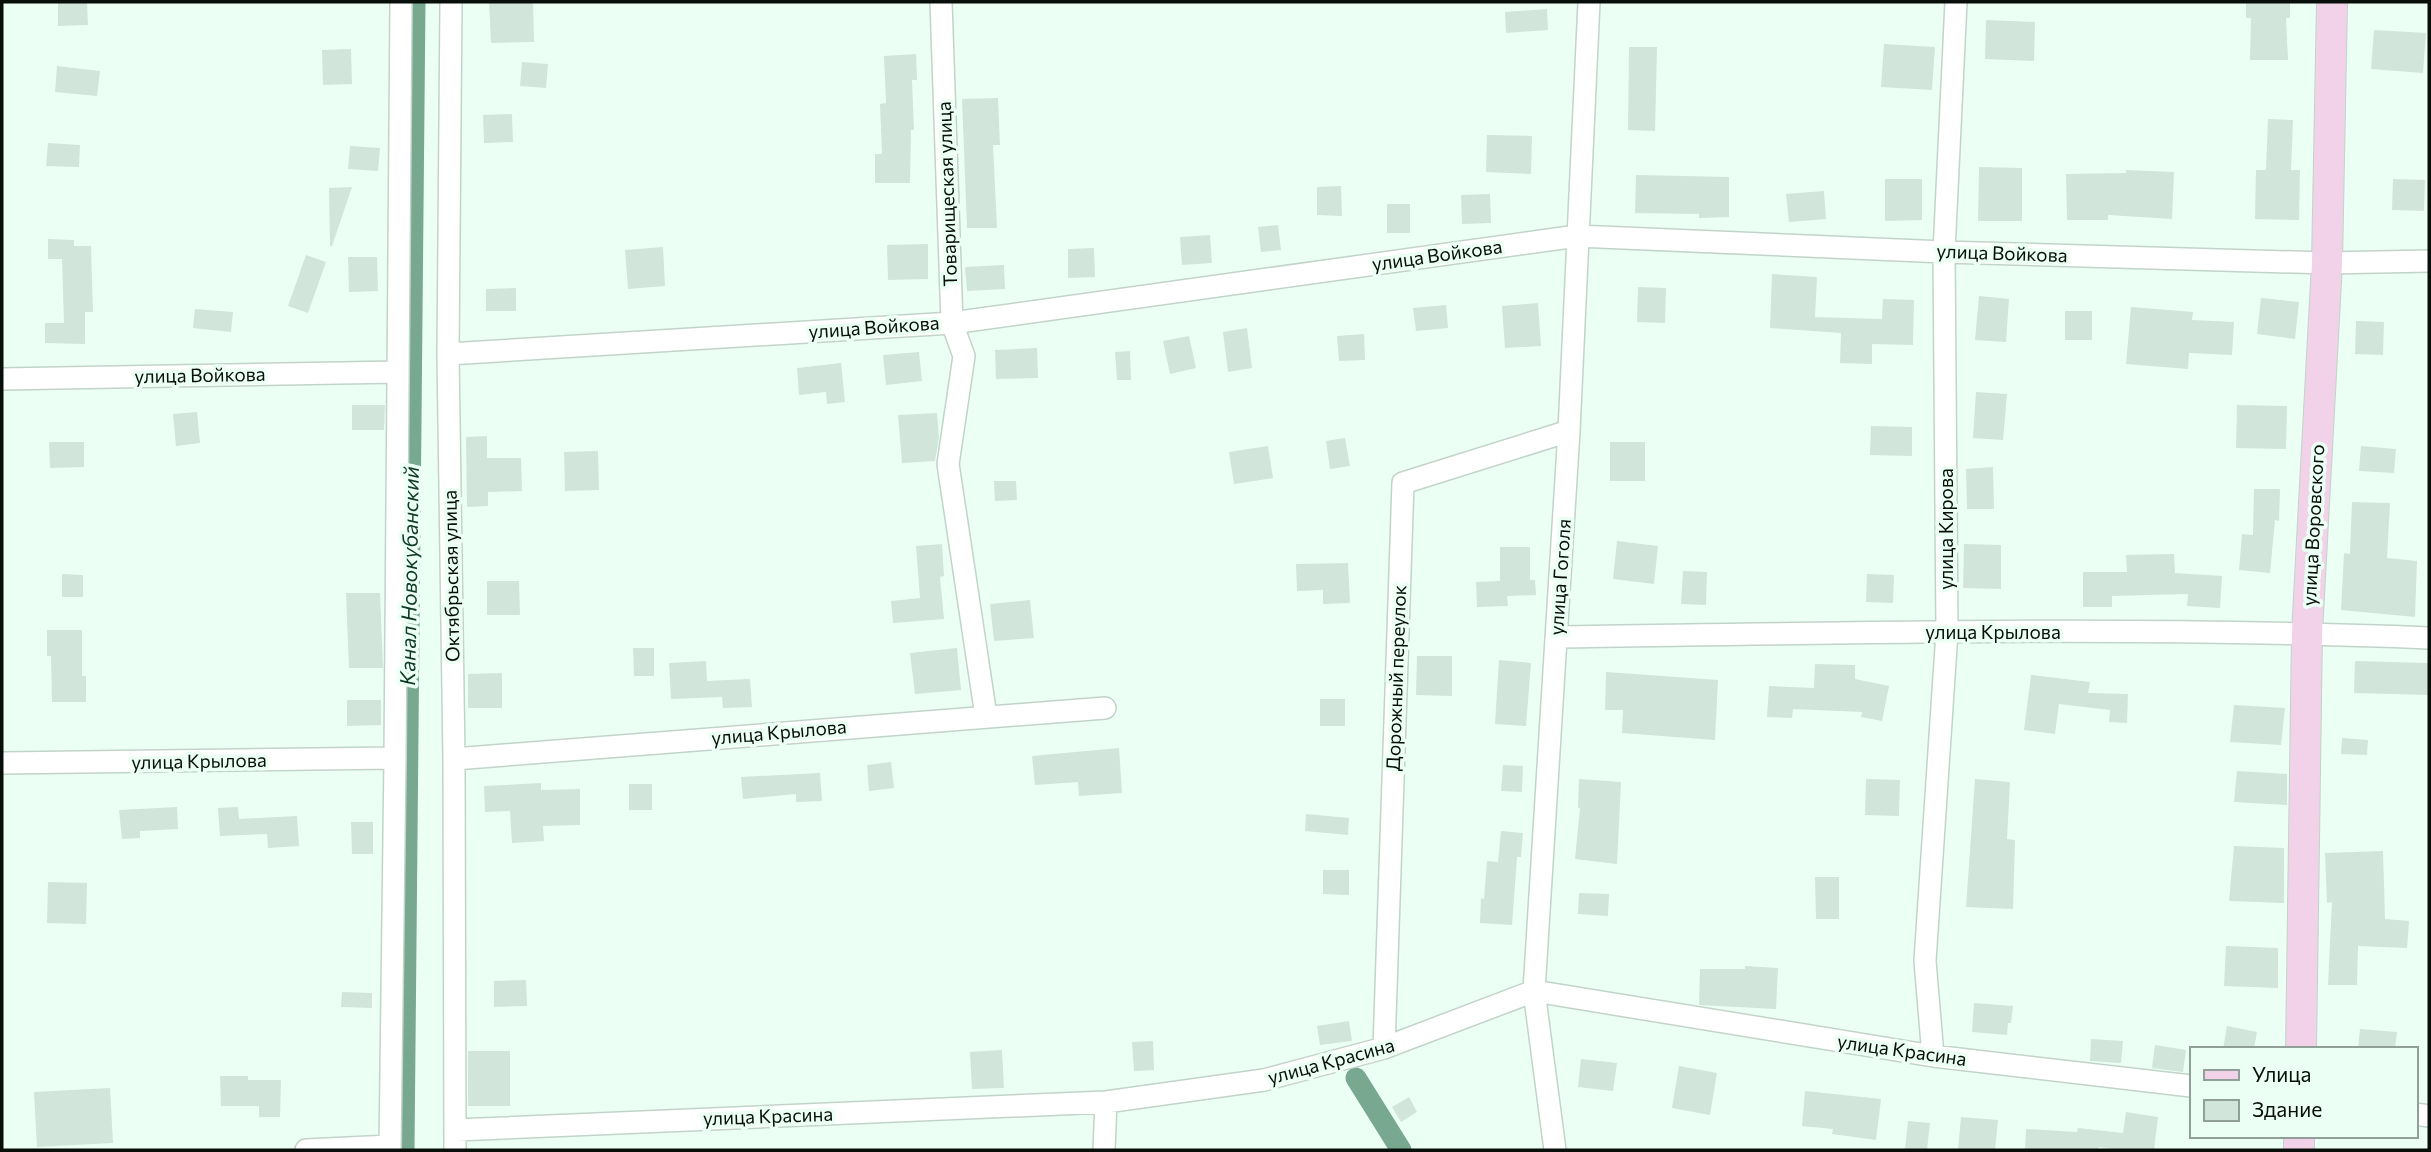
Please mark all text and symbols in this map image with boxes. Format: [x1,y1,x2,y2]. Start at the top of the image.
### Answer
street label: Товарищеская улица [932,101,961,287]
street label: улица Войкова [1370,234,1503,275]
street label: улица Войкова [1936,239,2068,266]
street label: улица Войкова [808,310,940,343]
street label: улица Войкова [134,362,266,387]
street label: улица Воровского [2297,444,2328,606]
water label: Канал Новокубанский [394,466,423,686]
street label: улица Кирова [1934,468,1957,590]
street label: Октябрьская улица [438,490,463,662]
street label: улица Гоголя [1544,518,1575,636]
street label: Дорожный переулок [1381,585,1410,771]
street label: улица Крылова [1925,620,2061,643]
street label: улица Крылова [710,714,847,749]
street label: улица Крылова [131,748,267,773]
street label: улица Красина [1836,1029,1968,1070]
street label: улица Красина [1265,1033,1397,1088]
legend [2190,1047,2417,1138]
text: Улица [2252,1061,2311,1086]
text: Здание [2252,1096,2322,1121]
street label: улица Красина [702,1102,833,1129]

